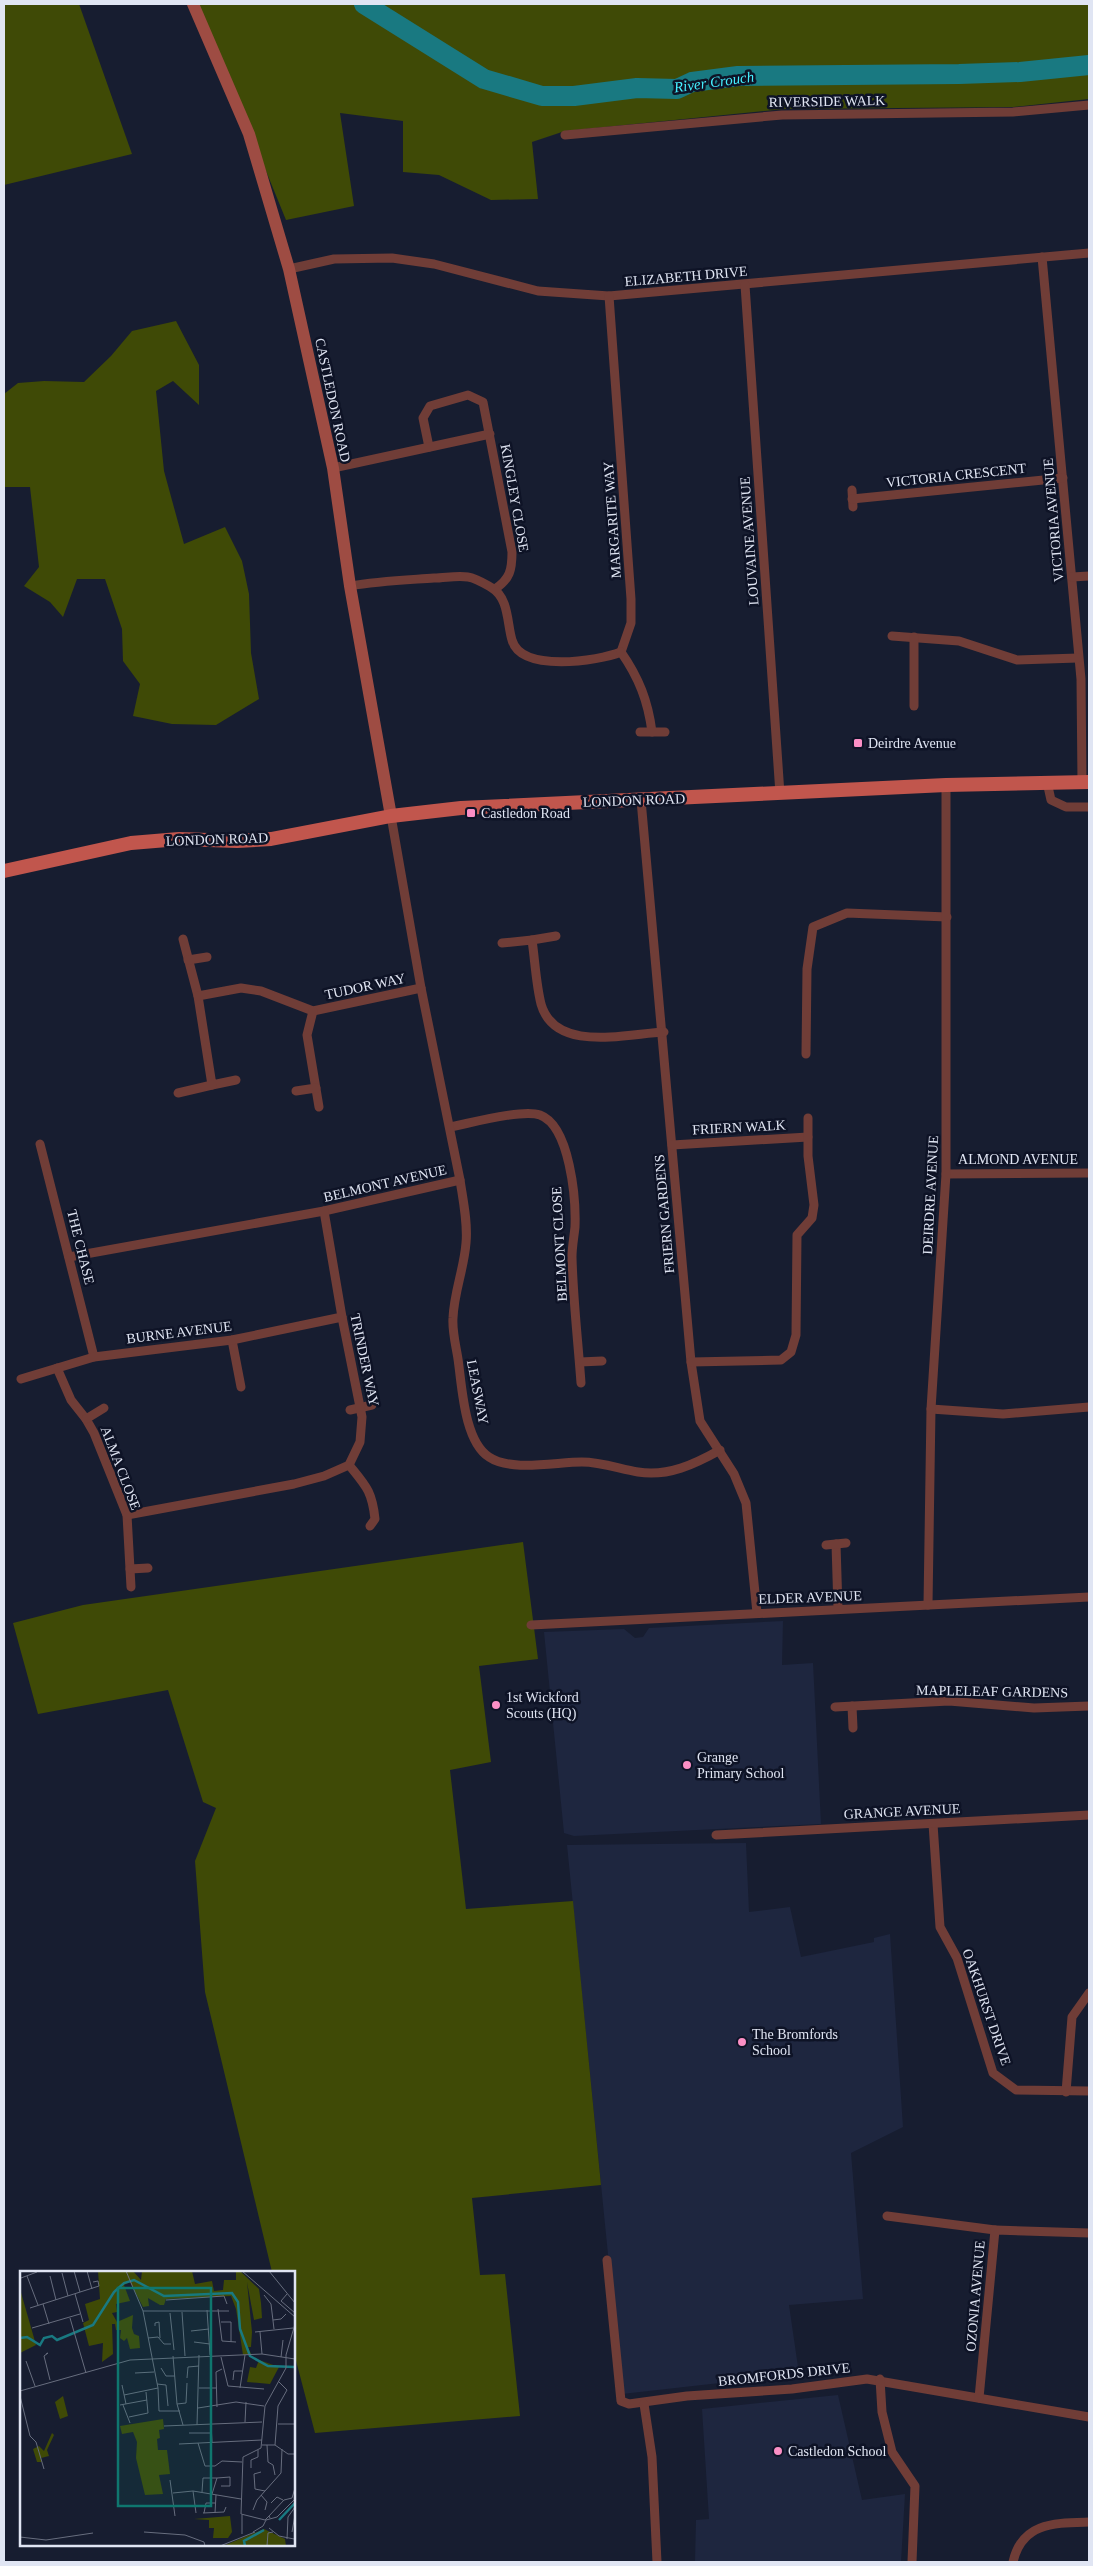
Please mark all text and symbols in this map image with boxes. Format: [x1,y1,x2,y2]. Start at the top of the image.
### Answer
water label: River Crouch [672,68,755,96]
street label: RIVERSIDE WALK [768,93,886,110]
street label: ELIZABETH DRIVE [624,264,748,289]
street label: CASTLEDON ROAD [312,337,353,463]
street label: KINGLEY CLOSE [498,443,531,553]
street label: VICTORIA AVENUE [1041,457,1066,583]
street label: MARGARITE WAY [601,461,624,579]
street label: VICTORIA CRESCENT [885,461,1027,490]
street label: LOUVAINE AVENUE [738,476,761,606]
place label: Deirdre Avenue [868,736,956,751]
marker: Deirdre Avenue [852,737,864,749]
street label: LONDON ROAD [583,791,685,810]
place label: Castledon Road [481,806,570,821]
marker: Castledon Road [465,807,477,819]
street label: LONDON ROAD [166,830,268,849]
street label: TUDOR WAY [323,971,407,1002]
street label: FRIERN WALK [692,1118,786,1137]
street label: DEIRDRE AVENUE [920,1135,941,1255]
street label: ALMOND AVENUE [958,1152,1078,1167]
street label: FRIERN GARDENS [652,1154,677,1274]
street label: BELMONT AVENUE [322,1162,448,1205]
street label: BELMONT CLOSE [549,1186,570,1302]
street label: THE CHASE [64,1208,97,1286]
street label: TRINDER WAY [347,1312,382,1408]
street label: BURNE AVENUE [126,1319,233,1346]
street label: LEASWAY [464,1358,491,1426]
street label: ALMA CLOSE [98,1424,143,1512]
street label: ELDER AVENUE [758,1588,862,1607]
street label: MAPLELEAF GARDENS [916,1683,1068,1700]
place label: 1st Wickford Scouts (HQ) [506,1690,579,1722]
marker: 1st Wickford Scouts (HQ) [490,1699,502,1711]
place label: Grange Primary School [697,1750,785,1781]
marker: Grange Primary School [681,1759,693,1771]
street label: GRANGE AVENUE [843,1801,961,1822]
street label: OAKHURST DRIVE [960,1947,1014,2067]
place label: The Bromfords School [752,2027,838,2058]
marker: The Bromfords School [736,2036,748,2048]
street label: OZONIA AVENUE [963,2240,988,2352]
inset map [20,2271,295,2546]
street label: BROMFORDS DRIVE [717,2360,851,2389]
place label: Castledon School [788,2444,886,2459]
marker: Castledon School [772,2445,784,2457]

